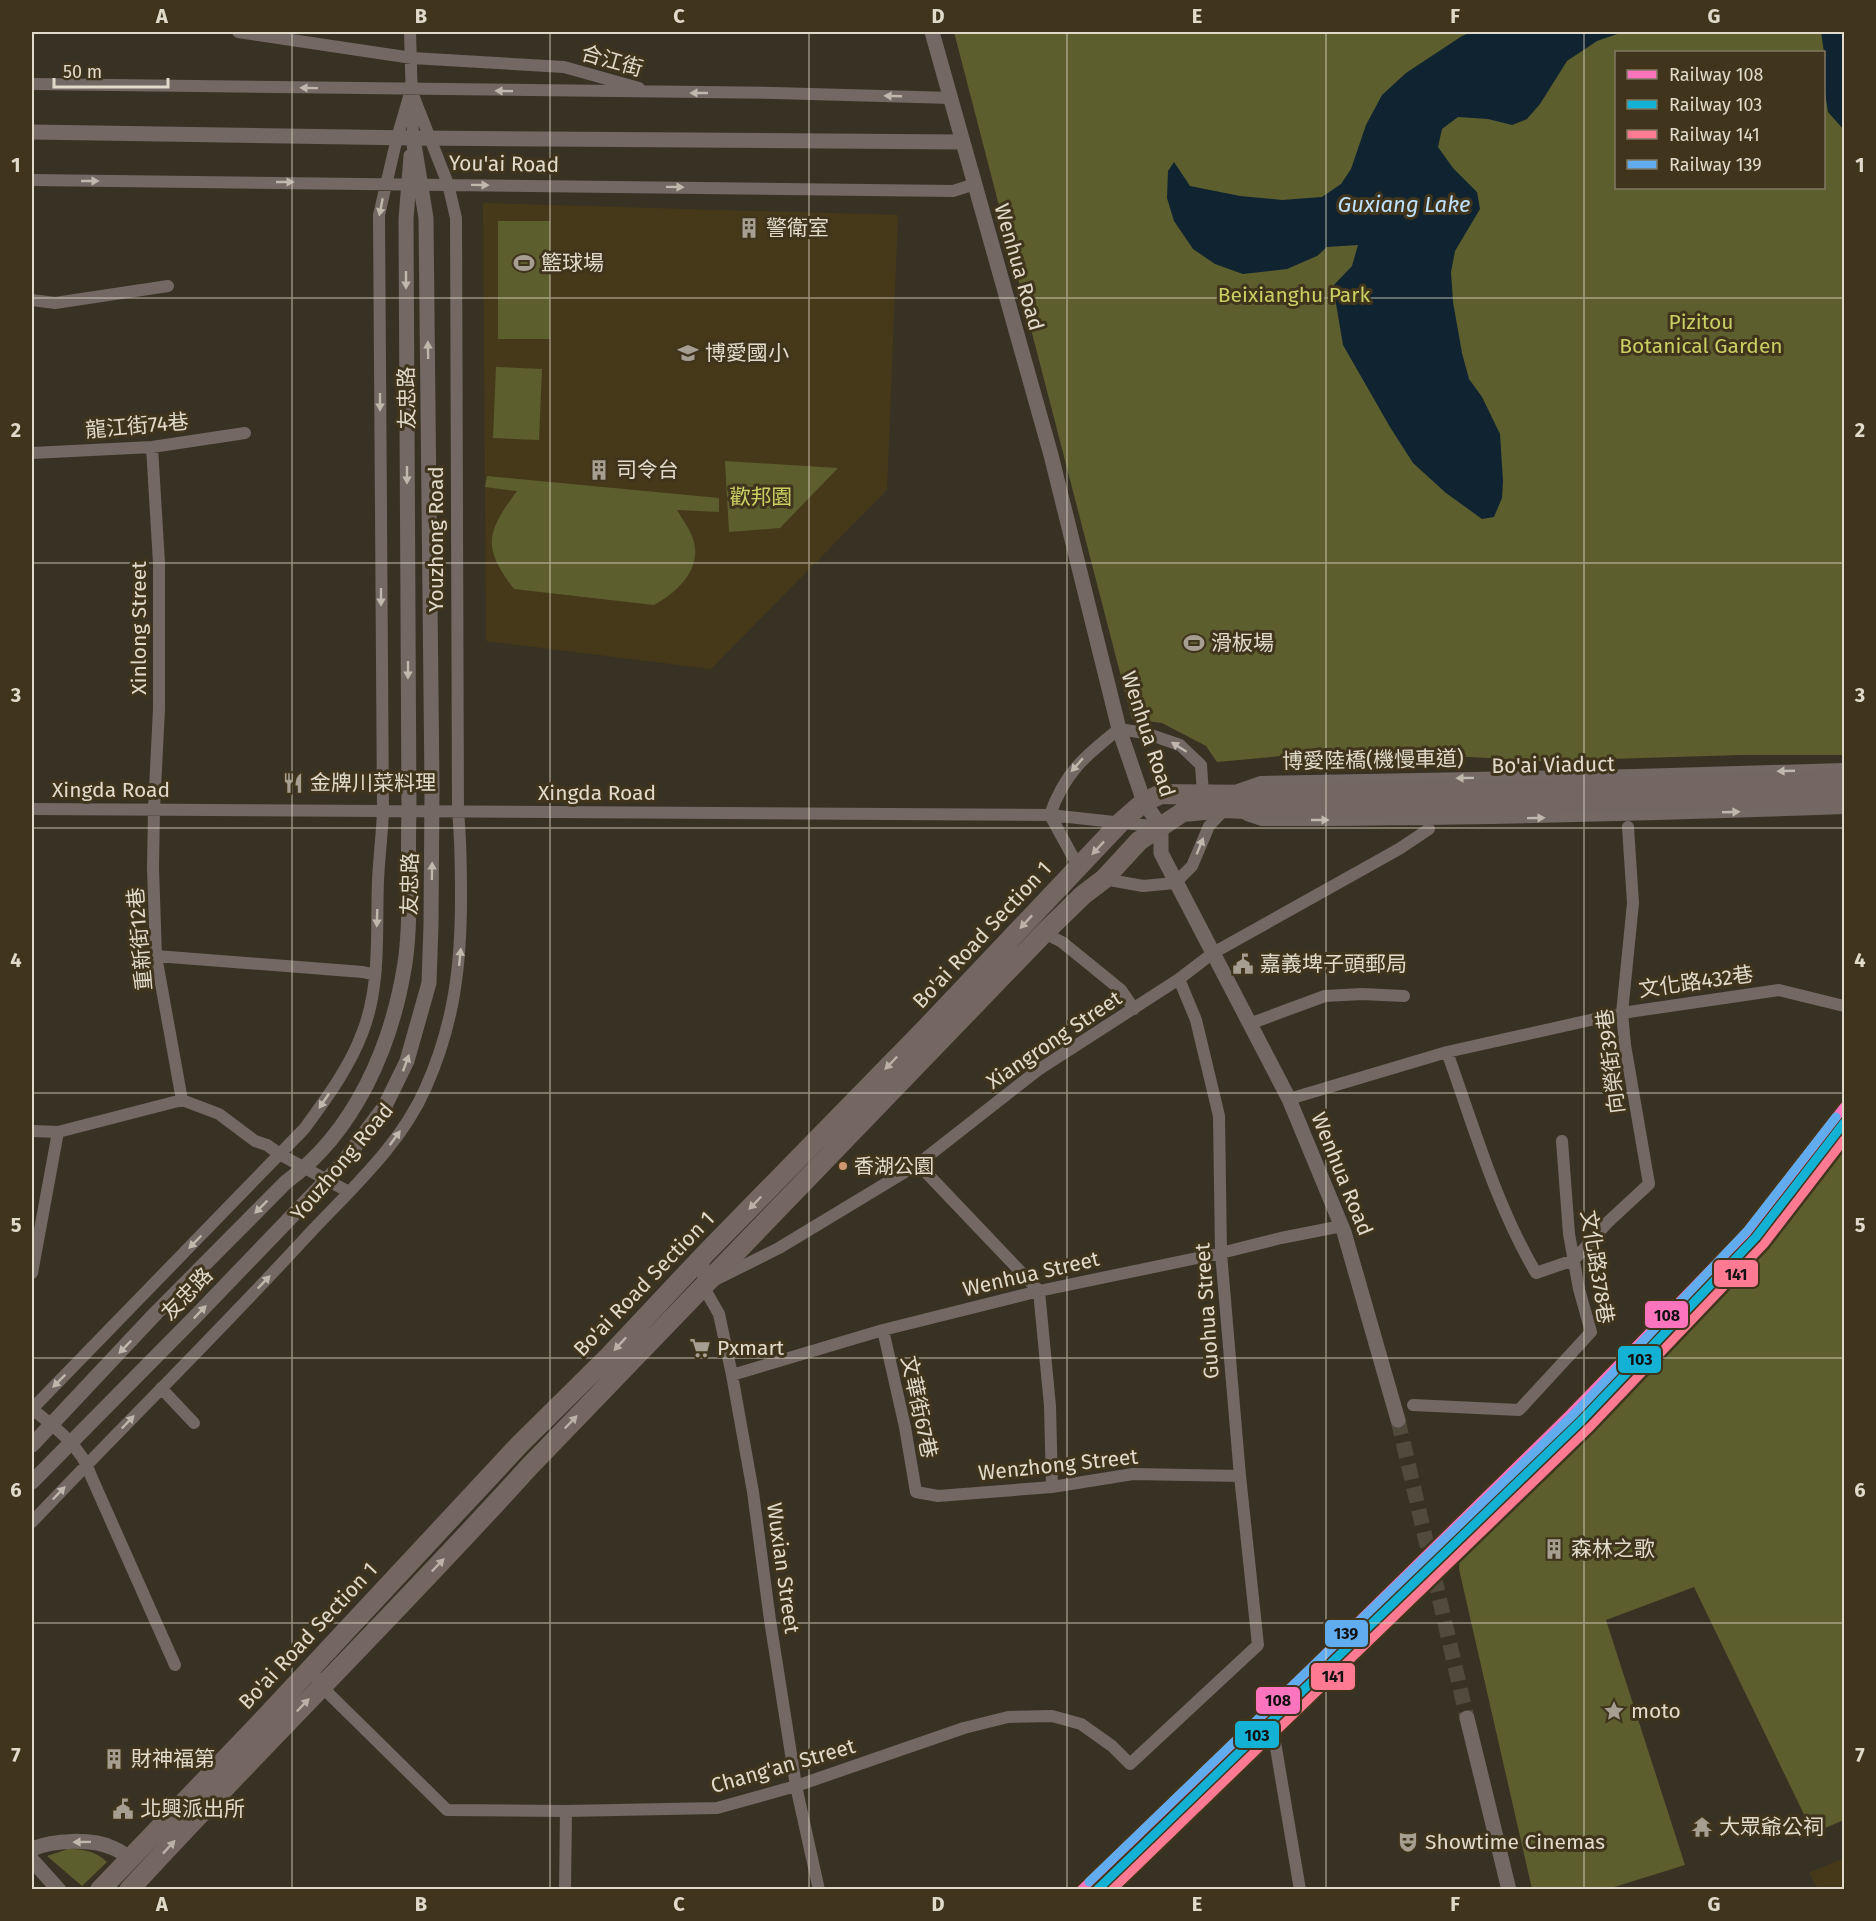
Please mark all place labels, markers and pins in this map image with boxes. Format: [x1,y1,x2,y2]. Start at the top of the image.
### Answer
place label: 警衛室 [766,215,829,241]
building icon: 警衛室 [737,216,761,240]
place label: 籃球場 [541,250,604,276]
sports icon: 籃球場 [512,251,536,275]
place label: 博愛國小 [705,340,789,366]
school or university icon: 博愛國小 [676,341,700,365]
place label: 司令台 [616,457,679,483]
building icon: 司令台 [587,458,611,482]
place label: 滑板場 [1211,630,1274,656]
sports icon: 滑板場 [1182,631,1206,655]
place label: 金牌川菜料理 [310,770,436,796]
restaurant icon: 金牌川菜料理 [281,771,305,795]
place label: 嘉義埤子頭郵局 [1260,951,1407,977]
public building icon: 嘉義埤子頭郵局 [1231,952,1255,976]
place label: 香湖公園 [854,1154,934,1178]
marker: 香湖公園 [837,1160,849,1172]
place label: Pxmart [717,1335,785,1361]
supermarket icon: Pxmart [688,1336,712,1360]
place label: 森林之歌 [1571,1536,1655,1562]
building icon: 森林之歌 [1542,1537,1566,1561]
place label: moto [1631,1698,1681,1724]
place icon: moto [1602,1699,1626,1723]
place label: 財神福第 [131,1746,215,1772]
building icon: 財神福第 [102,1747,126,1771]
place label: 北興派出所 [140,1796,245,1822]
public building icon: 北興派出所 [111,1797,135,1821]
place label: 大眾爺公祠 [1719,1814,1824,1840]
temple icon: 大眾爺公祠 [1690,1815,1714,1839]
place label: Showtime Cinemas [1425,1829,1605,1855]
theatre icon: Showtime Cinemas [1396,1830,1420,1854]

